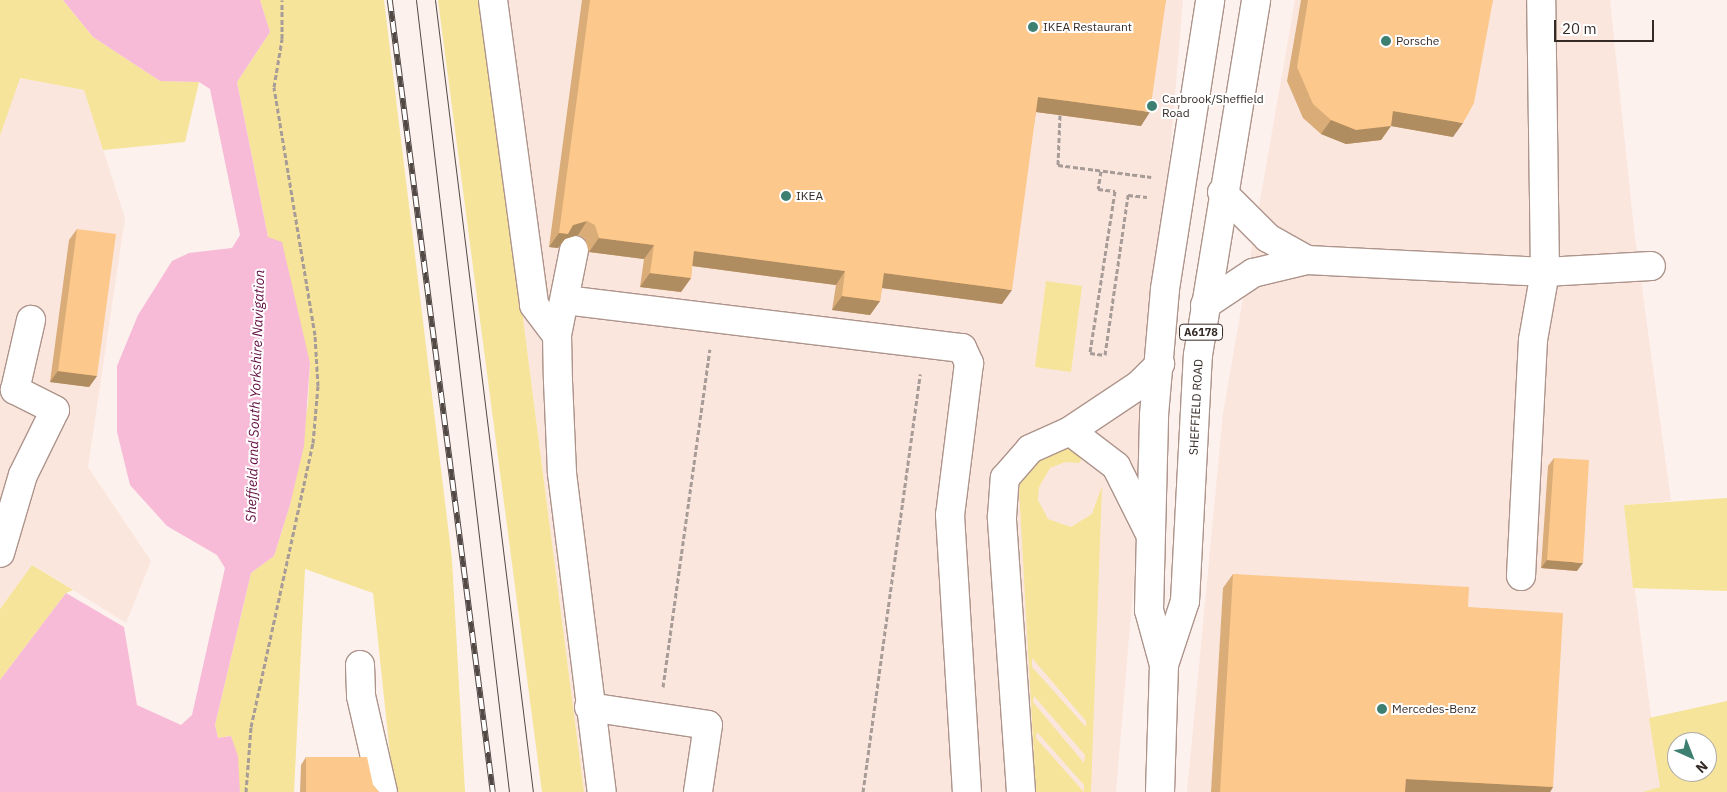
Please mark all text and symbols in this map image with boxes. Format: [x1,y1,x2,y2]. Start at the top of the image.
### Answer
scale bar [1557,10,1657,42]
text: 20 m [1562,19,1597,38]
place label: IKEA Restaurant [1043,20,1132,34]
marker: IKEA Restaurant [1027,21,1039,33]
place label: Porsche [1396,34,1439,48]
marker: Porsche [1380,35,1392,47]
place label: Carbrook/Sheffield Road [1162,92,1264,120]
marker: Carbrook/Sheffield Road [1146,100,1158,112]
place label: IKEA [796,189,823,203]
marker: IKEA [780,190,792,202]
water label: Sheffield and South Yorkshire Navigation [242,269,268,523]
road number: A6178 [1178,324,1224,341]
street label: SHEFFIELD ROAD [1186,359,1206,455]
place label: Mercedes-Benz [1392,702,1476,716]
marker: Mercedes-Benz [1376,703,1388,715]
north arrow [1667,732,1717,782]
text: N [1692,757,1712,777]

